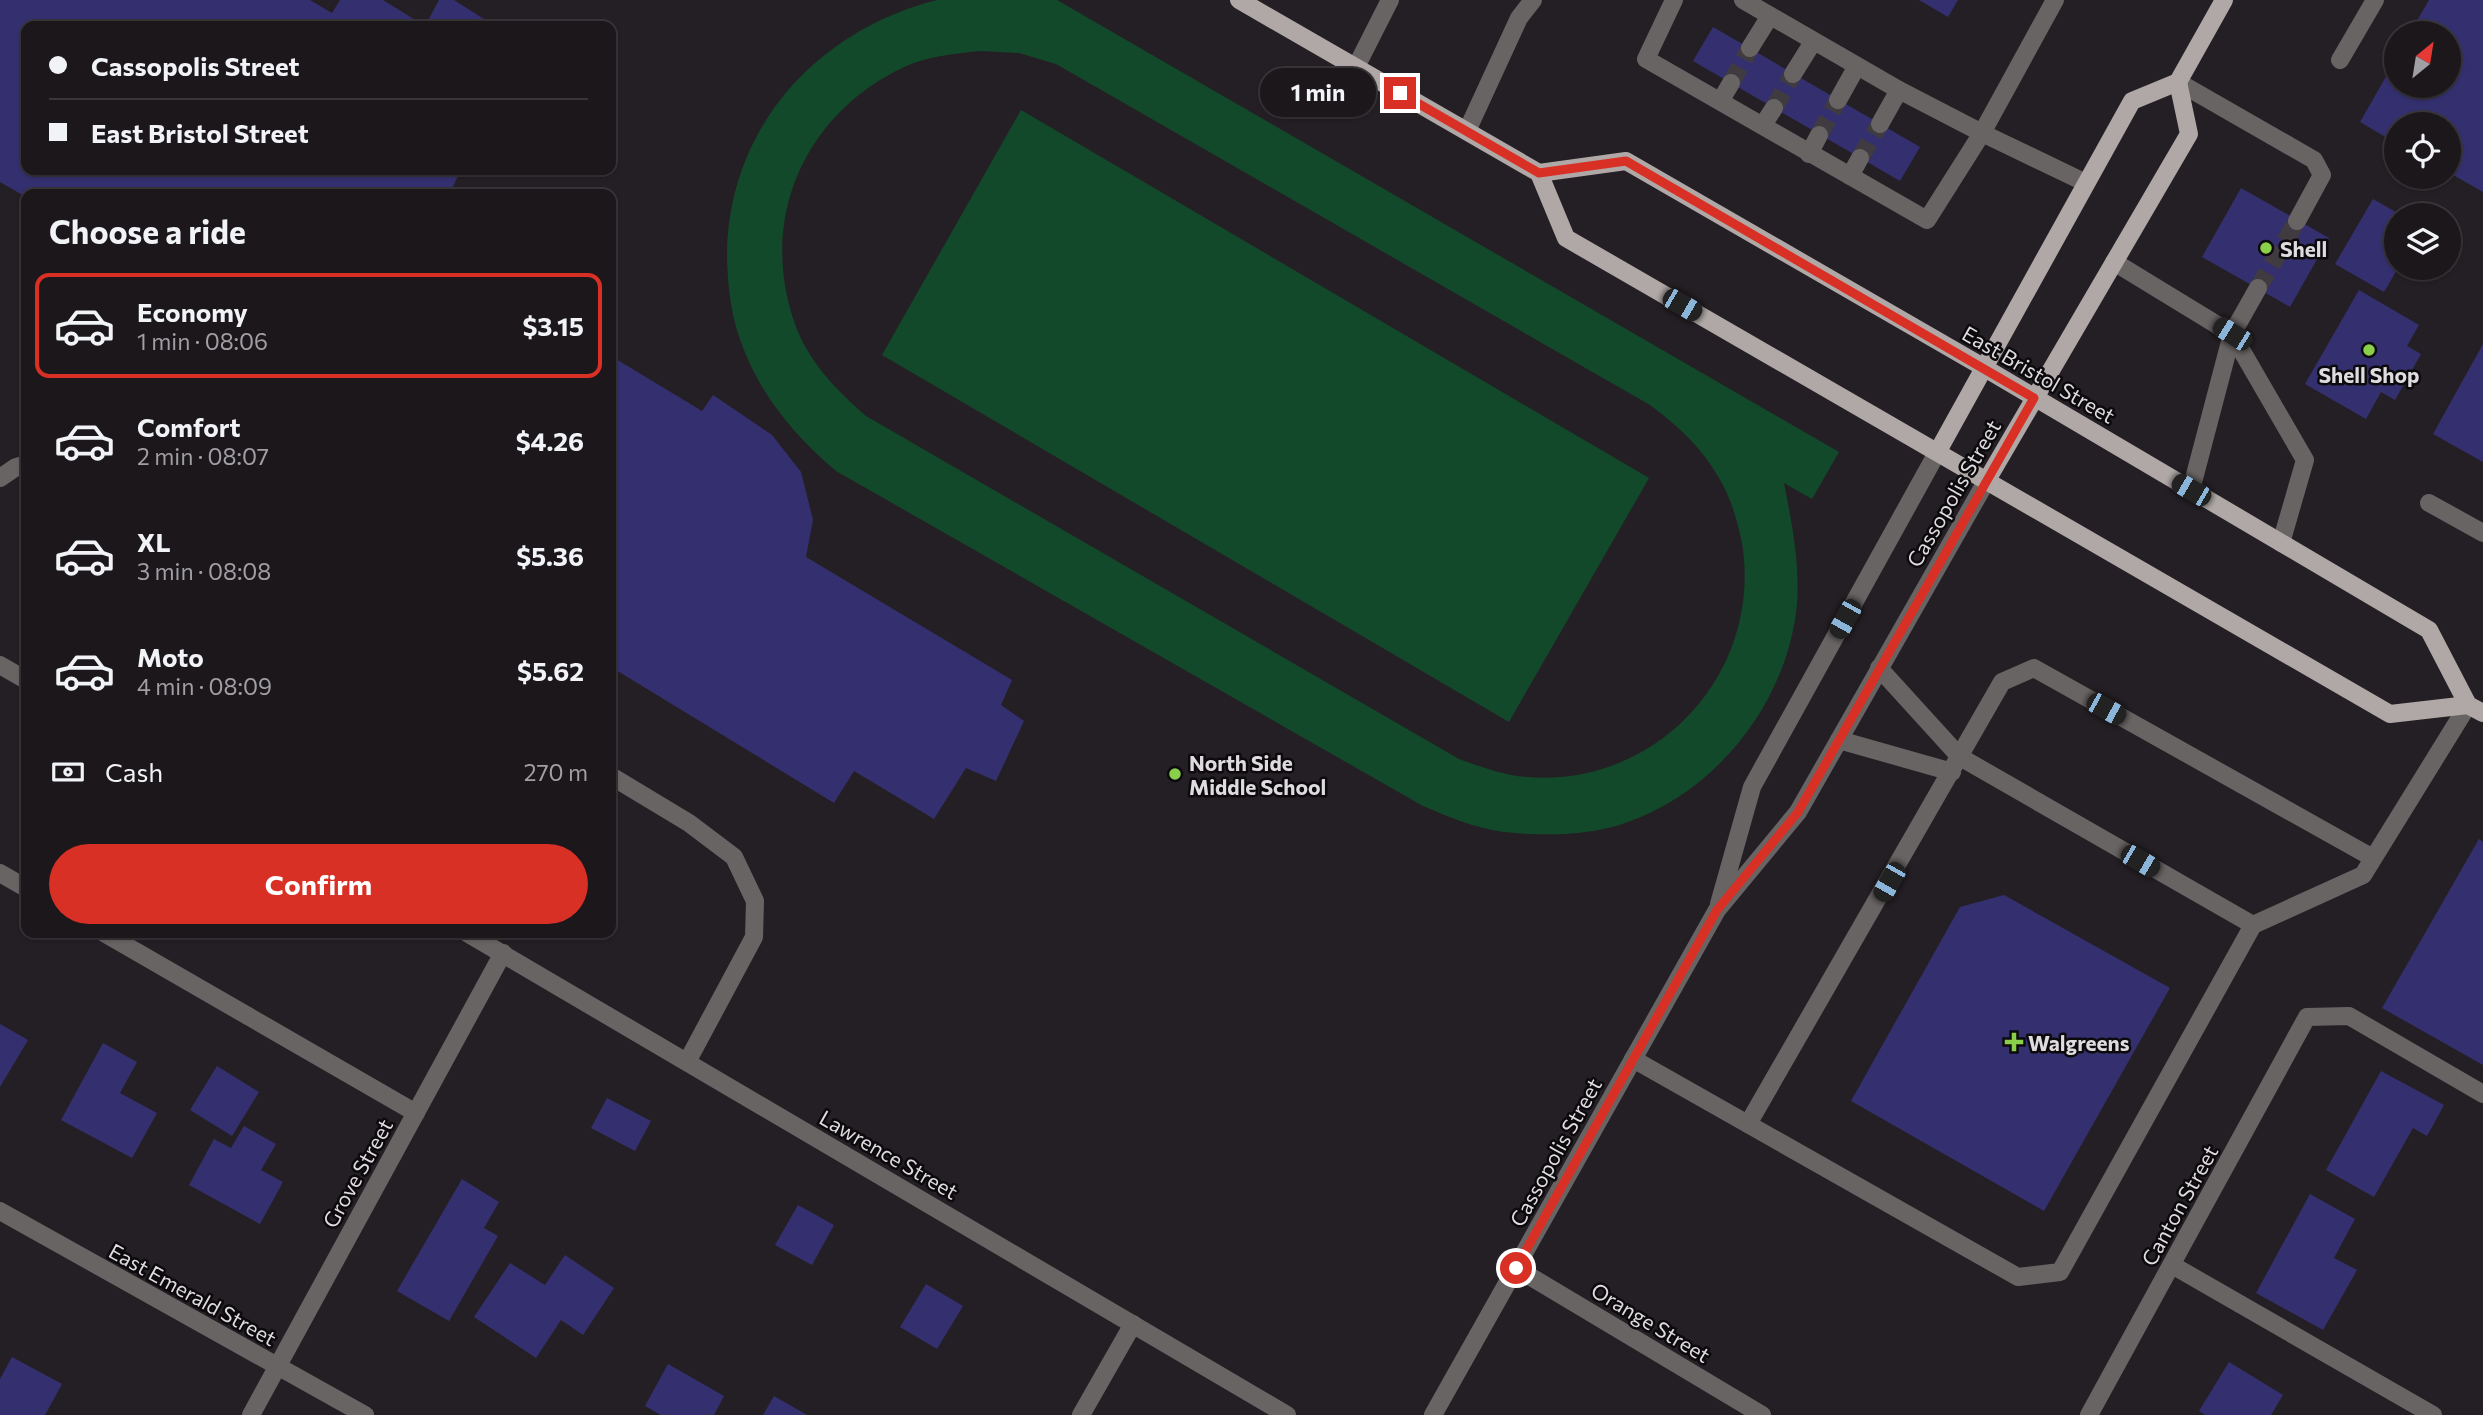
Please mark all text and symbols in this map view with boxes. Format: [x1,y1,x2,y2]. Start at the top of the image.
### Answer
north arrow [2384,21,2460,98]
map controls [2384,21,2461,280]
text: Cassopolis Street [91,50,299,81]
callout: 1 min [1260,68,1376,118]
route end [1384,77,1416,109]
text: 1 min [1291,78,1345,106]
button: locate [2384,112,2461,189]
text: East Bristol Street [91,117,309,148]
button: layers [2384,203,2461,280]
text: Choose a ride [49,211,246,251]
place label: Shell [2280,236,2327,261]
marker: Shell [2258,240,2274,256]
car [1659,285,1706,325]
icon: car [53,294,116,357]
text: Economy [137,296,248,327]
text: $3.15 [522,310,584,341]
car [2209,314,2256,354]
street label: East Bristol Street [1958,320,2120,428]
text: 1 min · 08:06 [137,327,268,355]
marker: Shell Shop [2361,342,2377,358]
place label: Shell Shop [2318,362,2420,387]
icon: car [53,409,116,472]
text: Comfort [137,411,240,442]
street label: Cassopolis Street [1901,415,2005,571]
text: $4.26 [516,425,584,456]
text: 2 min · 08:07 [137,442,269,470]
car [2168,470,2215,510]
icon: car [53,524,116,587]
text: XL [137,526,171,557]
text: $5.36 [516,540,584,571]
text: 3 min · 08:08 [137,557,271,585]
car [1826,596,1865,642]
icon: car [53,639,116,702]
text: Moto [137,641,204,672]
text: $5.62 [517,655,584,686]
text: 4 min · 08:09 [137,672,272,700]
car [2083,690,2130,728]
place label: North Side Middle School [1189,750,1326,799]
icon: cash [49,753,87,791]
text: Cash [105,756,163,787]
text: 270 m [524,758,588,786]
marker: North Side Middle School [1167,766,1183,782]
car [2117,841,2164,881]
button: Confirm [49,844,588,924]
car [1870,859,1909,905]
place label: Walgreens [2028,1030,2130,1055]
marker: Walgreens [2006,1034,2022,1050]
street label: Cassopolis Street [1504,1074,1606,1230]
street label: Lawrence Street [815,1104,963,1204]
street label: Grove Street [317,1114,397,1232]
street label: Canton Street [2136,1140,2222,1270]
street label: East Emerald Street [105,1238,281,1350]
route start [1500,1252,1532,1284]
street label: Orange Street [1587,1277,1715,1367]

